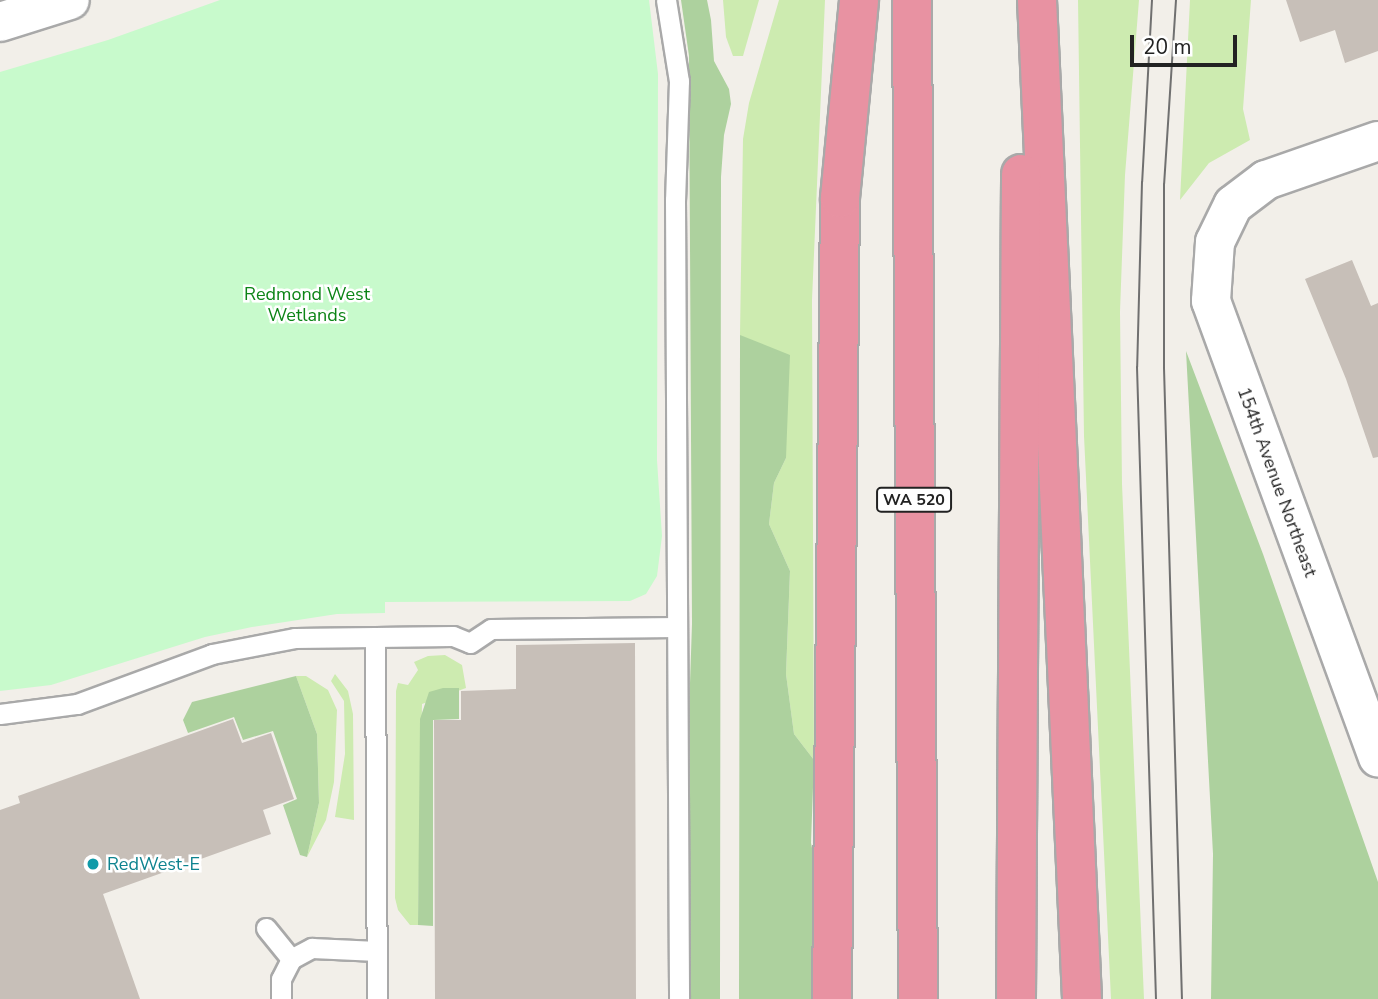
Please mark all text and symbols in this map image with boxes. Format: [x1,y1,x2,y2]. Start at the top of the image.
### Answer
scale bar [1133,21,1240,65]
text: 20 m [1143,33,1192,61]
park label: Redmond West Wetlands [244,284,370,326]
street label: 154th Avenue Northeast [1233,384,1321,580]
road number: WA 520 [876,488,953,512]
place label: RedWest-E [107,853,200,875]
marker: RedWest-E [85,856,101,872]

